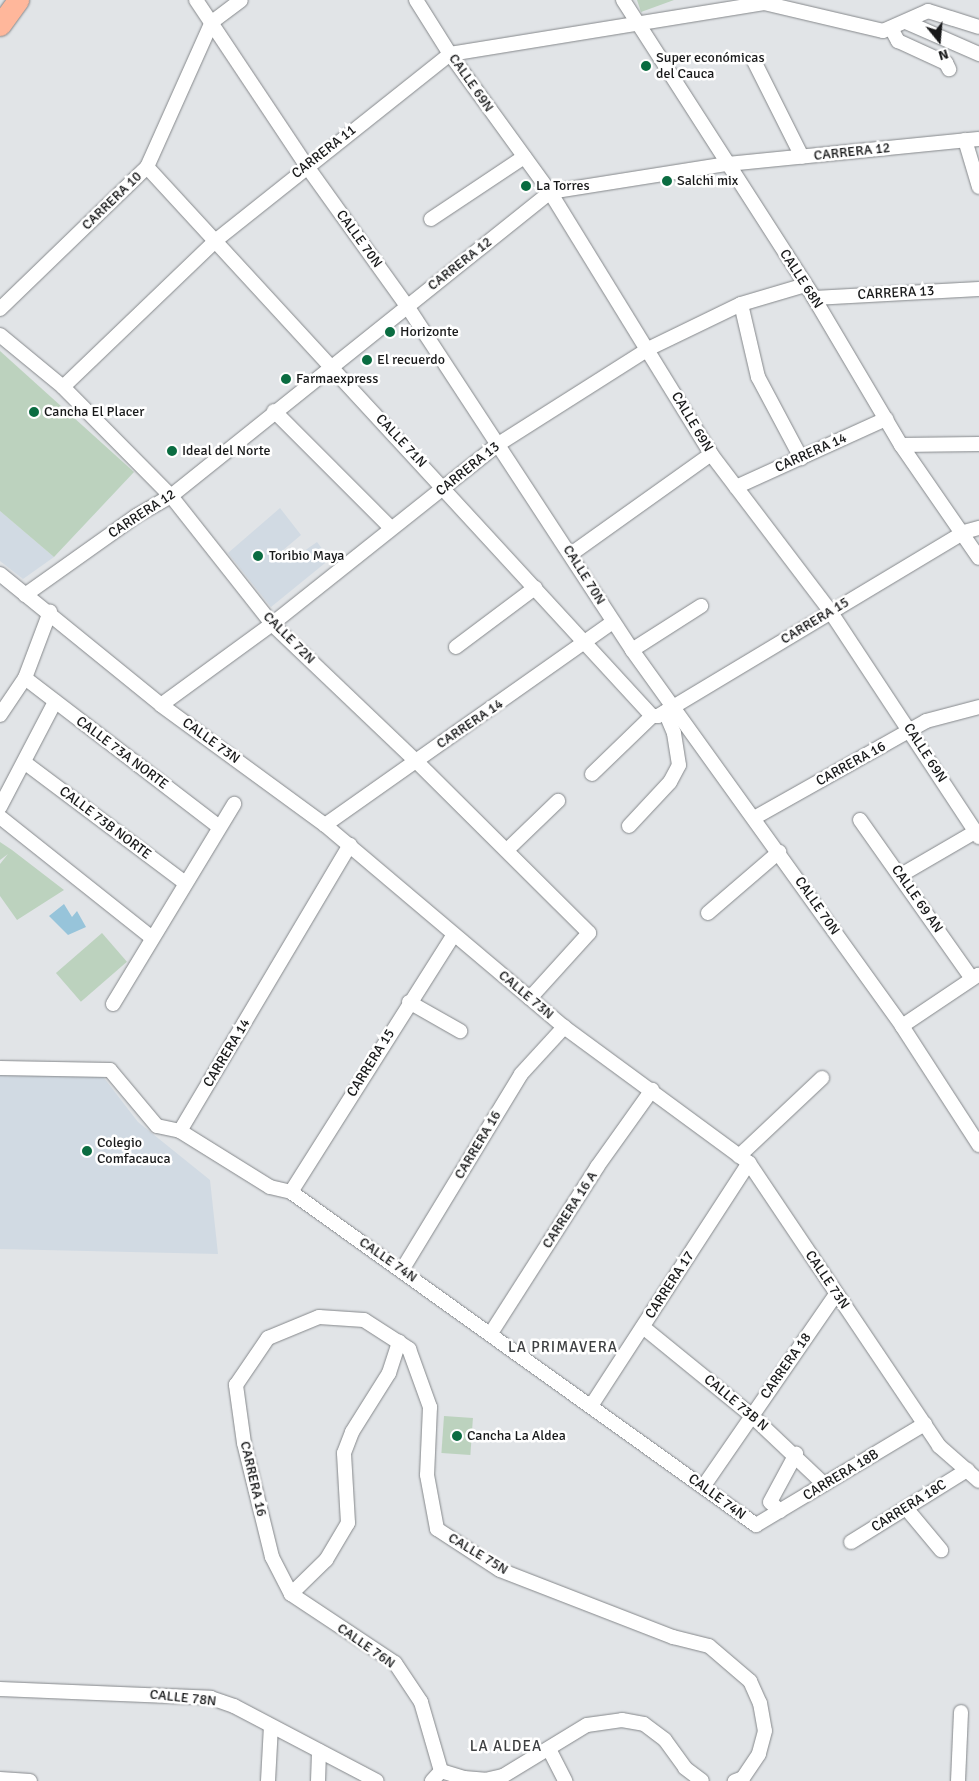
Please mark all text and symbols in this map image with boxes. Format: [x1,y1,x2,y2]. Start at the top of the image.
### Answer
north arrow [914,15,964,65]
text: N [936,45,951,64]
place label: Super económicas del Cauca [656,50,765,82]
street label: CALLE 69N [445,51,497,115]
marker: Super económicas del Cauca [640,60,652,72]
street label: CARRERA 11 [289,122,359,182]
street label: CARRERA 12 [813,140,891,164]
street label: CARRERA 10 [79,168,145,234]
place label: Salchi mix [677,173,738,189]
marker: Salchi mix [661,175,673,187]
place label: La Torres [536,178,590,194]
marker: La Torres [520,180,532,192]
street label: CALLE 70N [333,207,385,271]
street label: CARRERA 12 [425,234,495,294]
street label: CALLE 68N [776,246,826,312]
street label: CARRERA 13 [857,283,935,303]
place label: Horizonte [400,324,459,340]
marker: Horizonte [384,326,396,338]
place label: El recuerdo [377,352,445,368]
marker: El recuerdo [361,354,373,366]
place label: Farmaexpress [296,371,378,387]
marker: Farmaexpress [280,373,292,385]
street label: CALLE 69N [668,389,716,455]
place label: Cancha El Placer [44,404,144,420]
marker: Cancha El Placer [28,406,40,418]
street label: CALLE 71N [372,411,430,471]
street label: CARRERA 14 [772,430,850,476]
street label: CARRERA 13 [433,438,503,500]
place label: Ideal del Norte [182,443,270,459]
marker: Ideal del Norte [166,445,178,457]
street label: CARRERA 12 [105,486,179,542]
street label: CALLE 70N [559,542,609,608]
place label: Toribio Maya [269,548,344,564]
marker: Toribio Maya [251,549,265,563]
street label: CARRERA 15 [778,594,852,648]
street label: CALLE 72N [259,608,319,668]
street label: CARRERA 14 [433,696,507,752]
street label: CALLE 73A NORTE [73,713,171,793]
street label: CALLE 73N [179,715,243,767]
street label: CALLE 69N [900,720,950,786]
street label: CARRERA 16 [813,738,889,790]
street label: CALLE 73B NORTE [56,783,154,863]
street label: CALLE 69 AN [888,862,946,936]
street label: CALLE 70N [791,874,843,938]
street label: CALLE 73N [495,967,557,1023]
street label: CARRERA 14 [200,1016,254,1090]
street label: CARRERA 15 [343,1026,399,1100]
street label: CARRERA 16 [451,1108,505,1182]
place label: Colegio Comfacauca [97,1135,171,1168]
marker: Colegio Comfacauca [81,1145,93,1157]
street label: CARRERA 16 A [539,1168,601,1252]
street label: CALLE 74N [356,1234,420,1286]
street label: CARRERA 17 [642,1248,698,1322]
street label: CALLE 73N [801,1248,853,1312]
street label: CARRERA 18 [757,1330,815,1402]
district label: LA PRIMAVERA [507,1339,619,1357]
street label: CALLE 73B N [701,1371,771,1435]
place label: Cancha La Aldea [467,1428,566,1444]
marker: Cancha La Aldea [451,1430,463,1442]
street label: CARRERA 16 [236,1440,270,1518]
street label: CARRERA 18B [800,1446,882,1504]
street label: CALLE 74N [685,1471,749,1523]
street label: CARRERA 18C [868,1476,950,1536]
street label: CALLE 75N [445,1530,511,1578]
street label: CALLE 76N [334,1620,398,1672]
street label: CALLE 78N [149,1686,217,1710]
district label: LA ALDEA [469,1738,543,1756]

